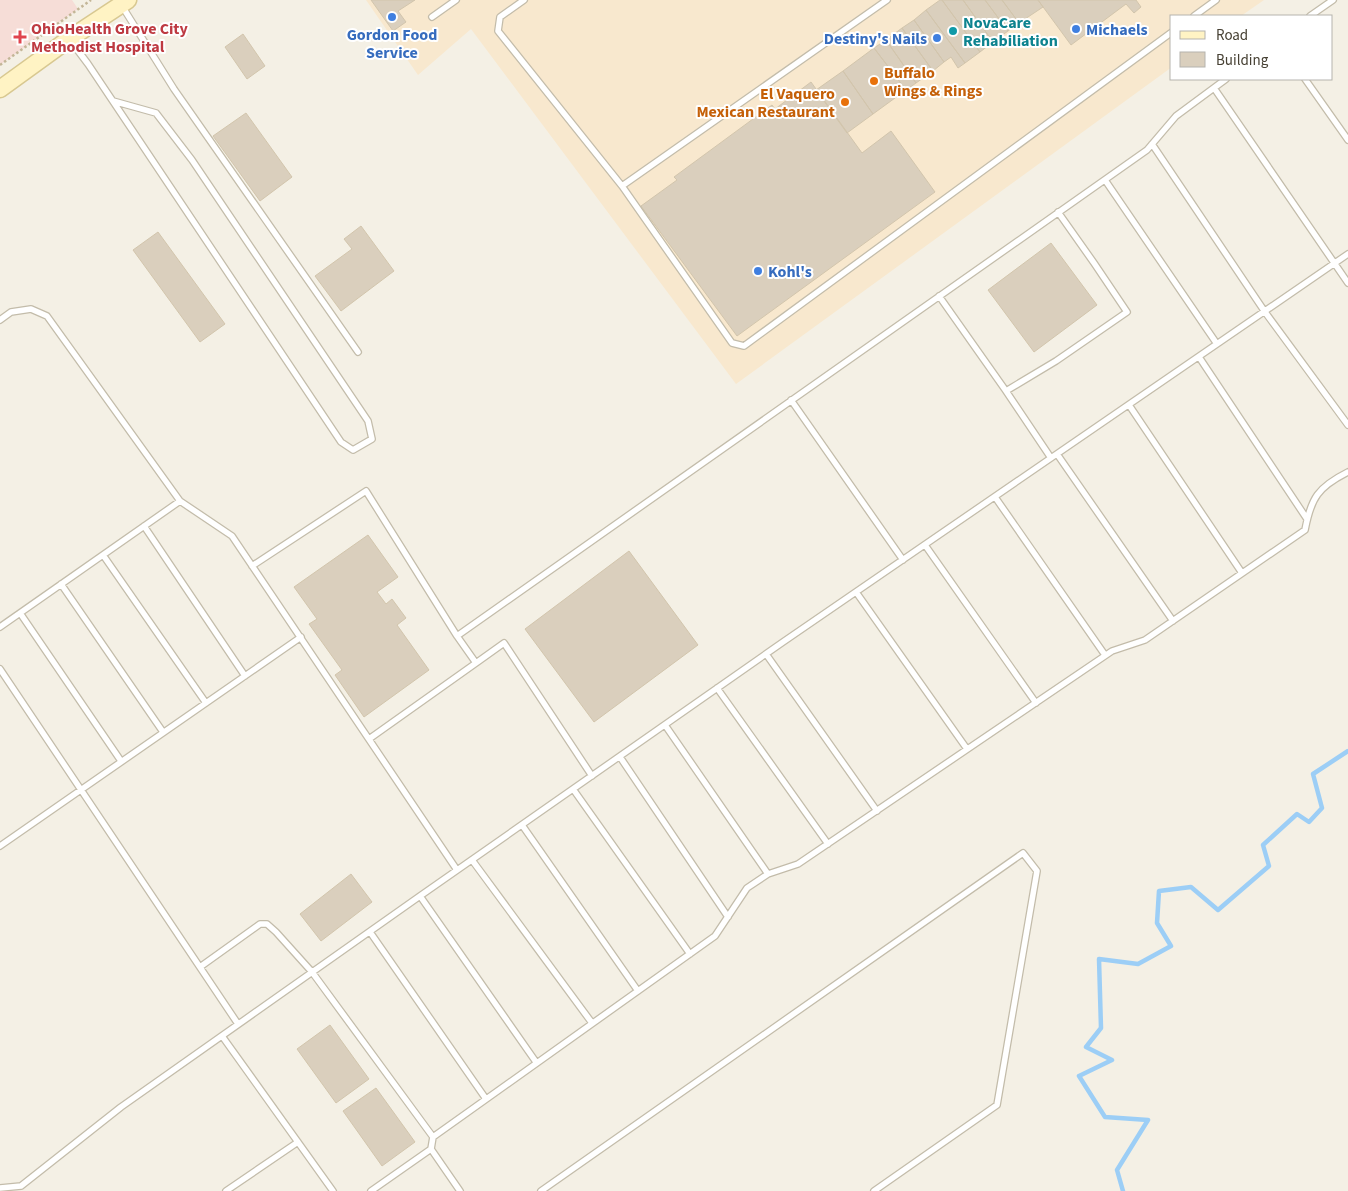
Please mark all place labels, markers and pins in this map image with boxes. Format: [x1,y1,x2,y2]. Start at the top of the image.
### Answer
marker: Gordon Food Service [386,11,398,23]
place label: NovaCare Rehabiliation [963,12,1058,52]
place label: OhioHealth Grove City Methodist Hospital [31,18,188,58]
place label: Michaels [1086,19,1148,41]
marker: Michaels [1070,23,1082,35]
place label: Gordon Food Service [347,24,437,64]
marker: NovaCare Rehabiliation [947,25,959,37]
place label: Destiny's Nails [824,28,927,50]
marker: OhioHealth Grove City Methodist Hospital [13,30,27,44]
marker: Destiny's Nails [931,32,943,44]
place label: Buffalo Wings & Rings [884,62,982,102]
marker: Buffalo Wings & Rings [868,75,880,87]
place label: El Vaquero Mexican Restaurant [696,83,835,123]
marker: El Vaquero Mexican Restaurant [839,96,851,108]
place label: Kohl's [768,261,812,283]
marker: Kohl's [752,265,764,277]

